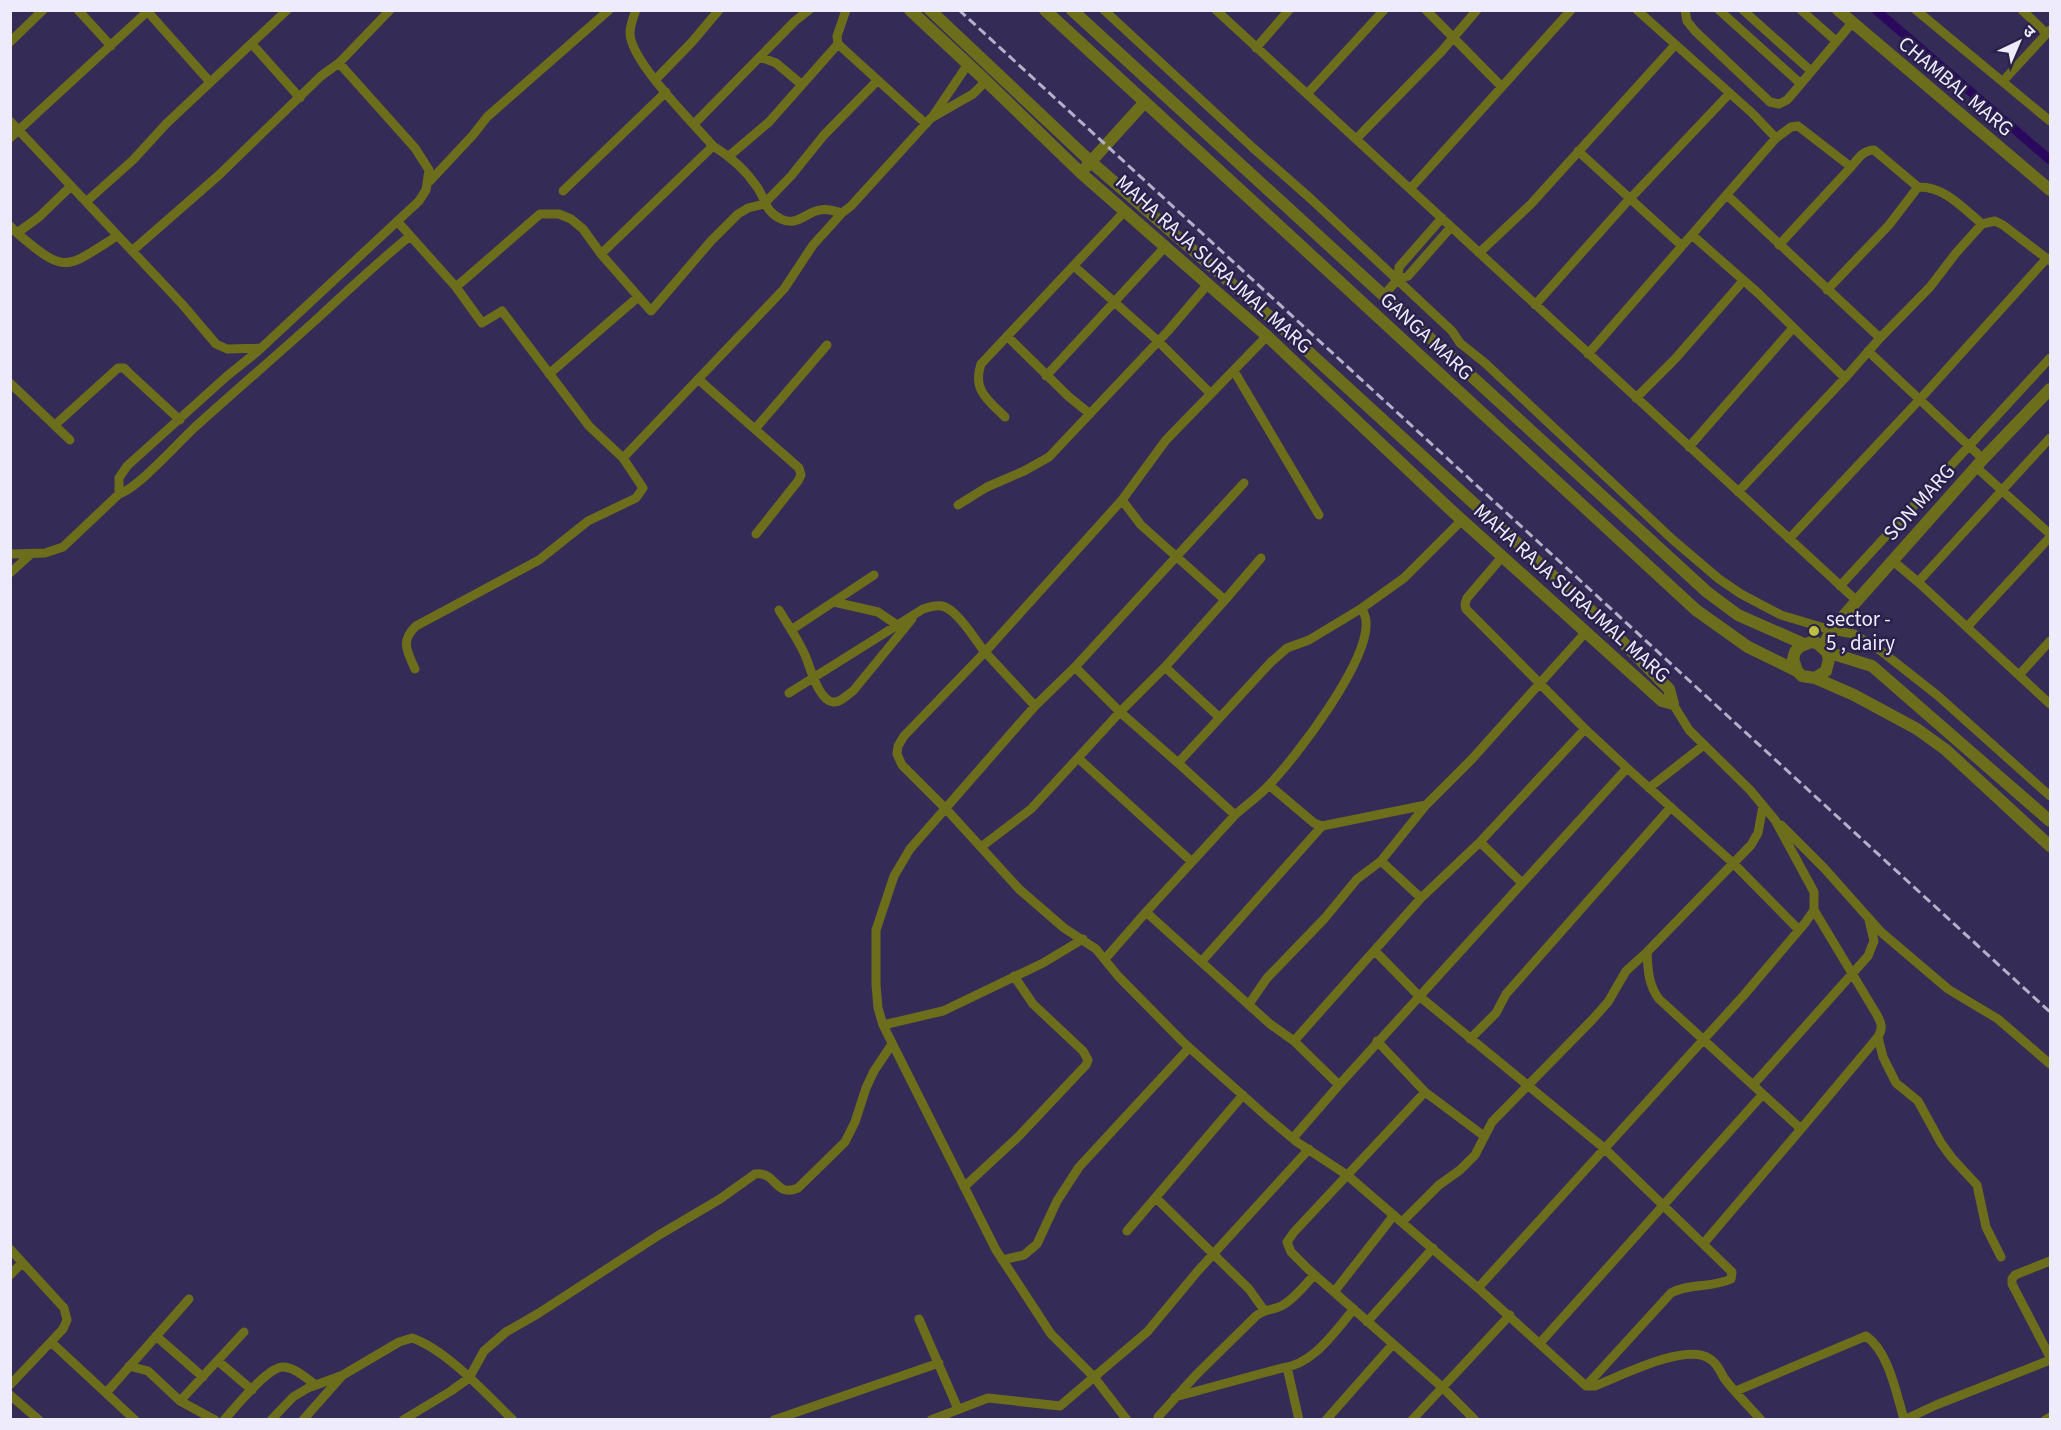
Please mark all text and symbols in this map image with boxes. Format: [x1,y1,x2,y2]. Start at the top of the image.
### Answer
north arrow [1989,12,2049,72]
text: उ [2018,21,2040,44]
street label: CHAMBAL MARG [1892,29,2020,143]
street label: MAHA RAJA SURAJMAL MARG [1109,167,1319,361]
street label: GANGA MARG [1374,285,1480,387]
street label: SON MARG [1876,457,1962,547]
street label: MAHA RAJA SURAJMAL MARG [1467,496,1677,690]
place label: sector - 5 , dairy [1826,604,1895,658]
marker: sector - 5 , dairy [1807,624,1821,638]

